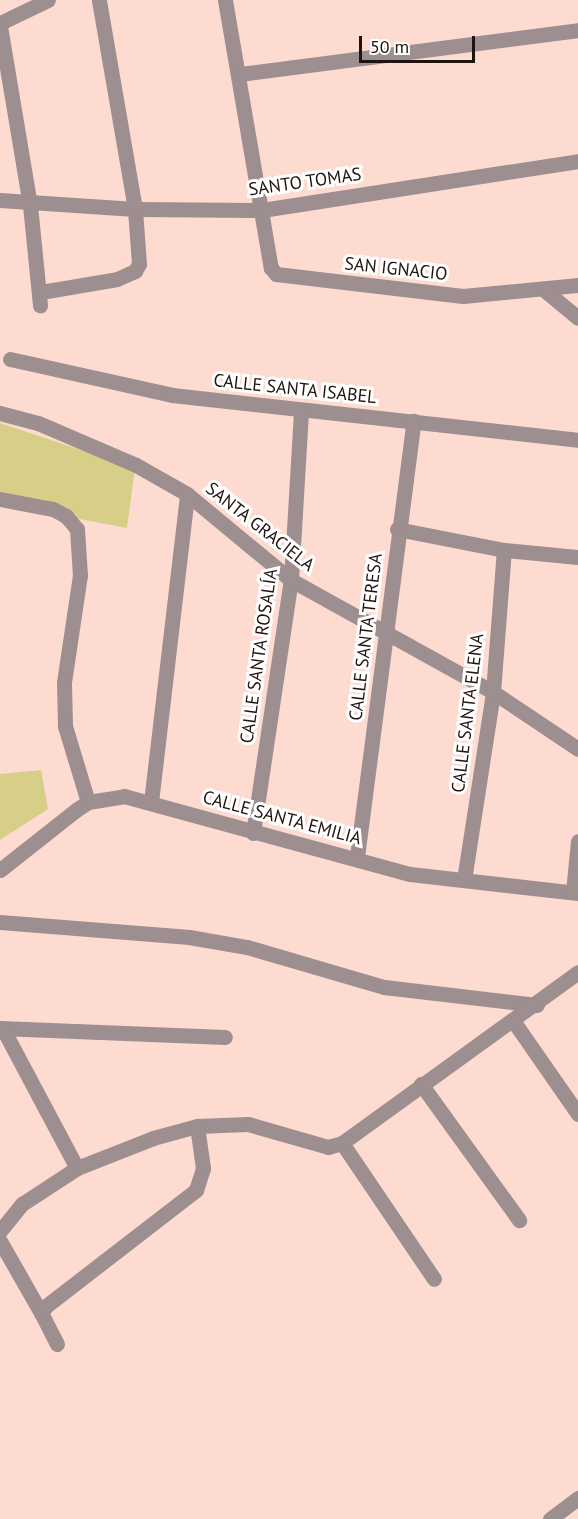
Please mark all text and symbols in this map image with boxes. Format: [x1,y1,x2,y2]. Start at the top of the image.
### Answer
scale bar [362,24,478,62]
text: 50 m [370,35,409,58]
street label: SANTO TOMAS [247,163,363,201]
street label: SAN IGNACIO [344,253,448,285]
street label: CALLE SANTA ISABEL [212,370,378,408]
street label: SANTA GRACIELA [201,478,319,576]
street label: CALLE SANTA TERESA [345,551,387,723]
street label: CALLE SANTA ROSALÍA [236,567,282,745]
street label: CALLE SANTA ELENA [447,632,489,794]
street label: CALLE SANTA EMILIA [200,786,364,850]

